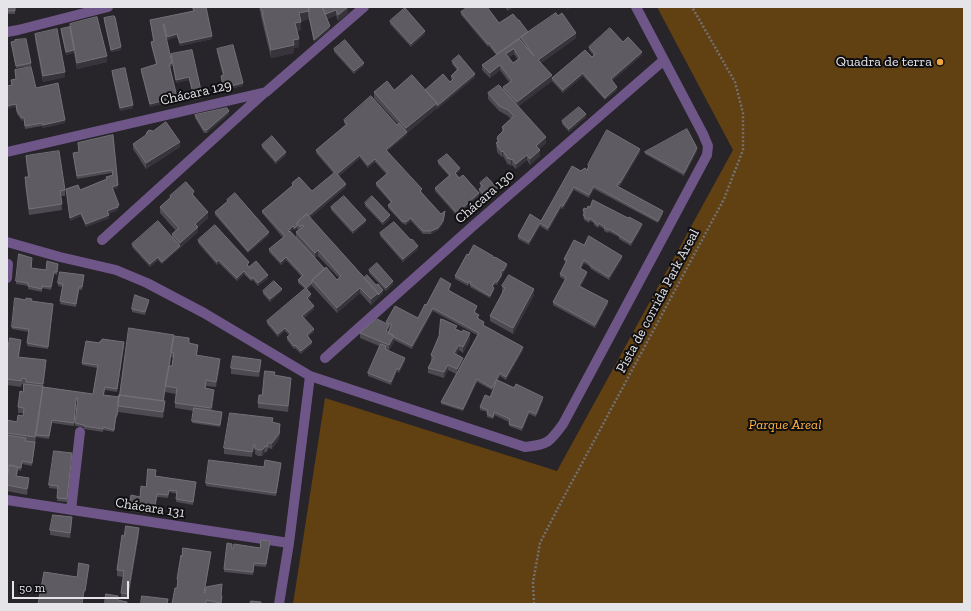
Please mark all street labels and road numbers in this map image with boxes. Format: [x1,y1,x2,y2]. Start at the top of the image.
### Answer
street label: Chácara 129 [159,77,233,109]
street label: Chácara 130 [452,167,518,227]
street label: Pista de corrida Park Areal [613,226,703,376]
street label: Chácara 131 [114,494,186,522]

